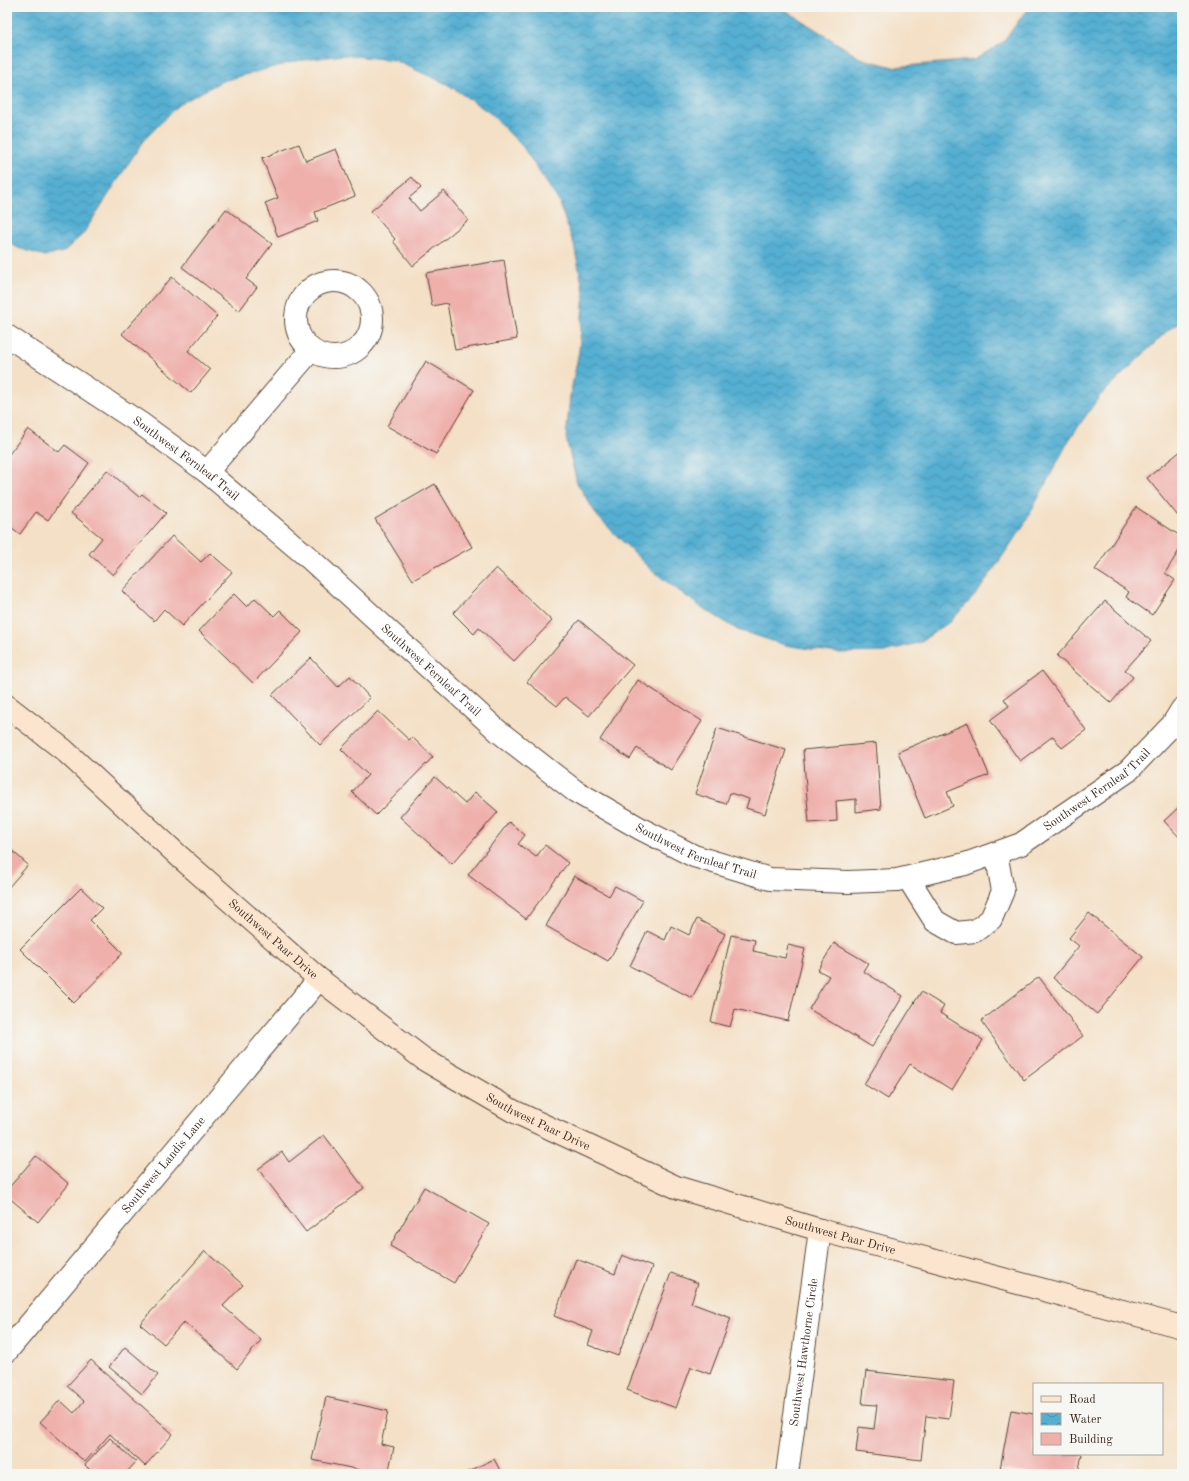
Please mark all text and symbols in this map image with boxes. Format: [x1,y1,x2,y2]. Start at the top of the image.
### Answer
street label: Southwest Fernleaf Trail [130,415,241,503]
street label: Southwest Fernleaf Trail [379,622,482,719]
street label: Southwest Fernleaf Trail [1042,747,1153,834]
street label: Southwest Fernleaf Trail [633,822,758,882]
street label: Southwest Paar Drive [226,897,320,982]
street label: Southwest Paar Drive [483,1092,592,1153]
street label: Southwest Landis Lane [120,1114,208,1216]
street label: Southwest Paar Drive [783,1215,897,1257]
street label: Southwest Hawthorne Circle [789,1277,820,1427]
legend [1033,1383,1163,1455]
text: Road [1069,1394,1096,1406]
text: Water [1069,1414,1102,1426]
text: Building [1069,1434,1113,1446]

